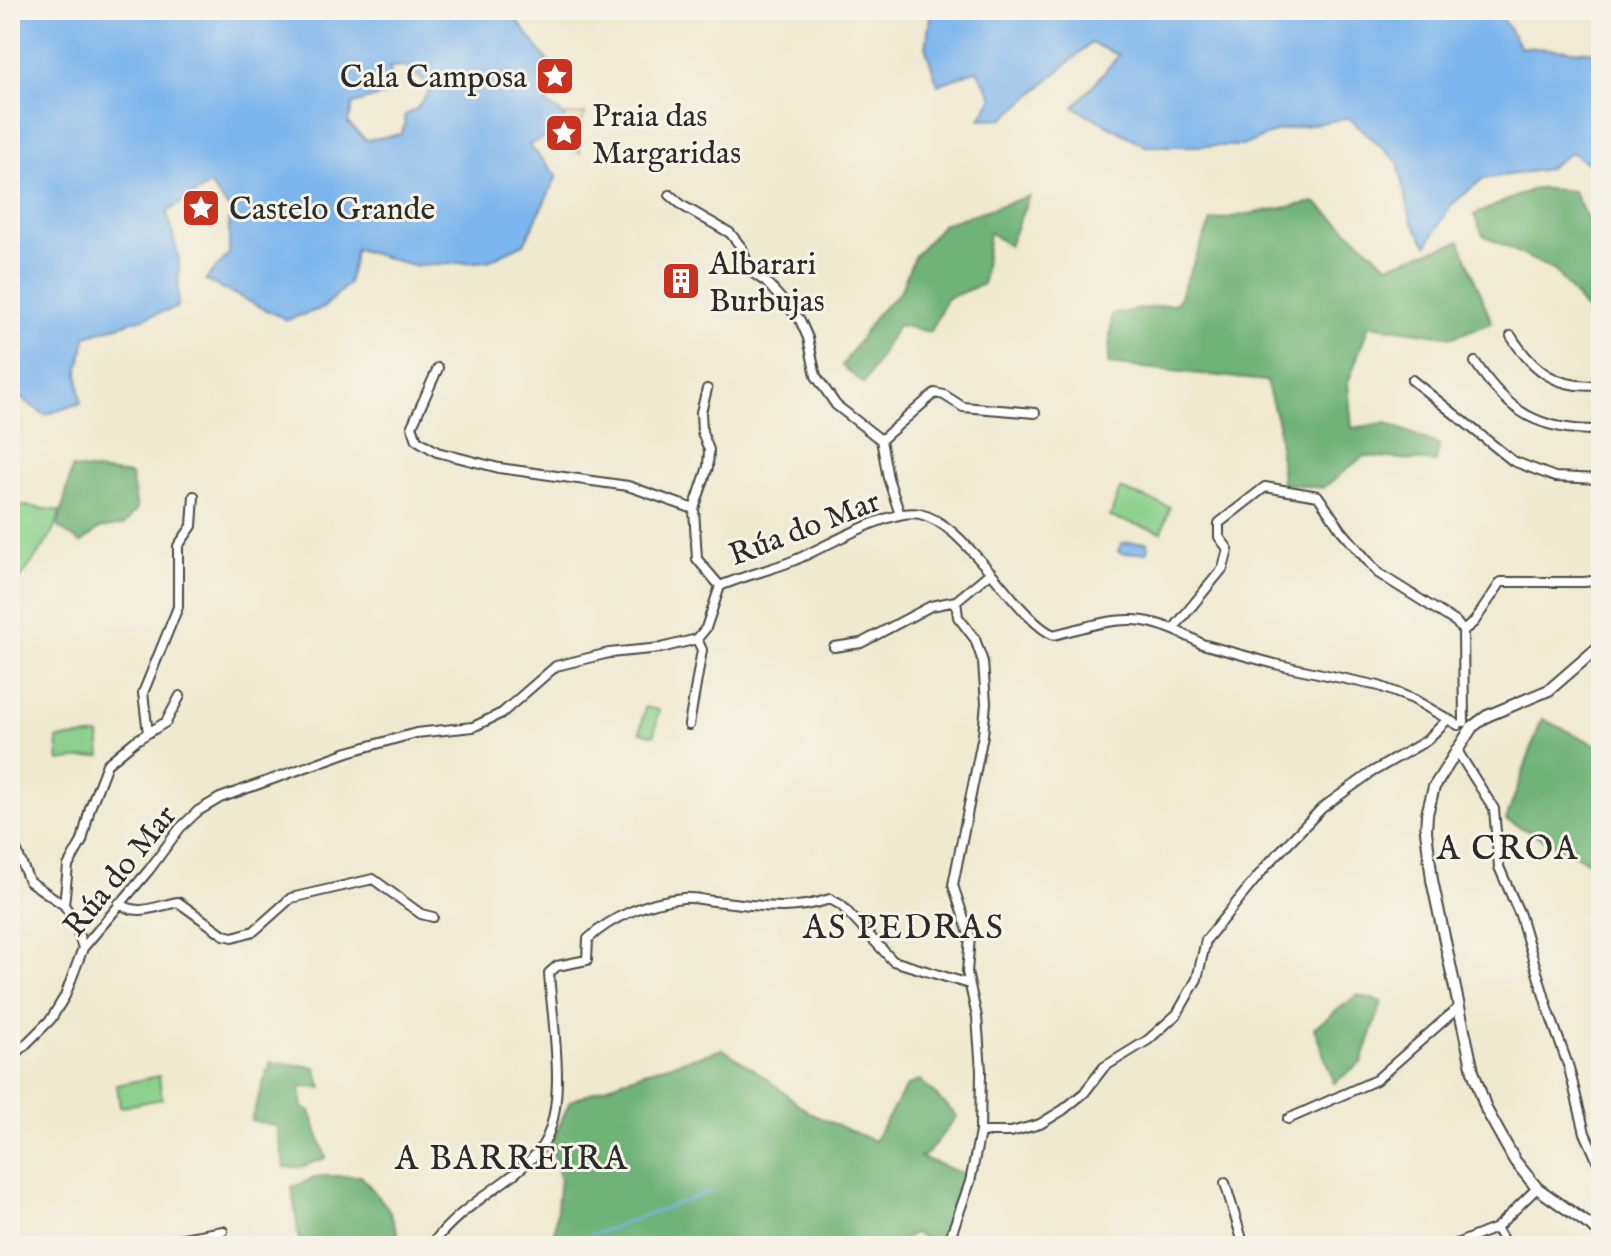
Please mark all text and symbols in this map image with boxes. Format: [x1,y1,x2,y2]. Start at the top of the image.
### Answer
place icon: Cala Camposa [534,55,576,97]
place label: Cala Camposa [340,58,527,99]
place label: Praia das Margaridas [592,97,741,175]
place icon: Praia das Margaridas [543,112,585,154]
place icon: Castelo Grande [180,187,222,229]
place label: Castelo Grande [229,190,435,231]
place label: Albarari Burbujas [708,245,825,323]
building icon: Albarari Burbujas [660,260,702,302]
street label: Rúa do Mar [724,482,886,577]
street label: Rúa do Mar [55,797,187,946]
district label: A CROA [1436,828,1579,871]
district label: AS PEDRAS [802,907,1005,950]
district label: A BARREIRA [394,1138,629,1181]

